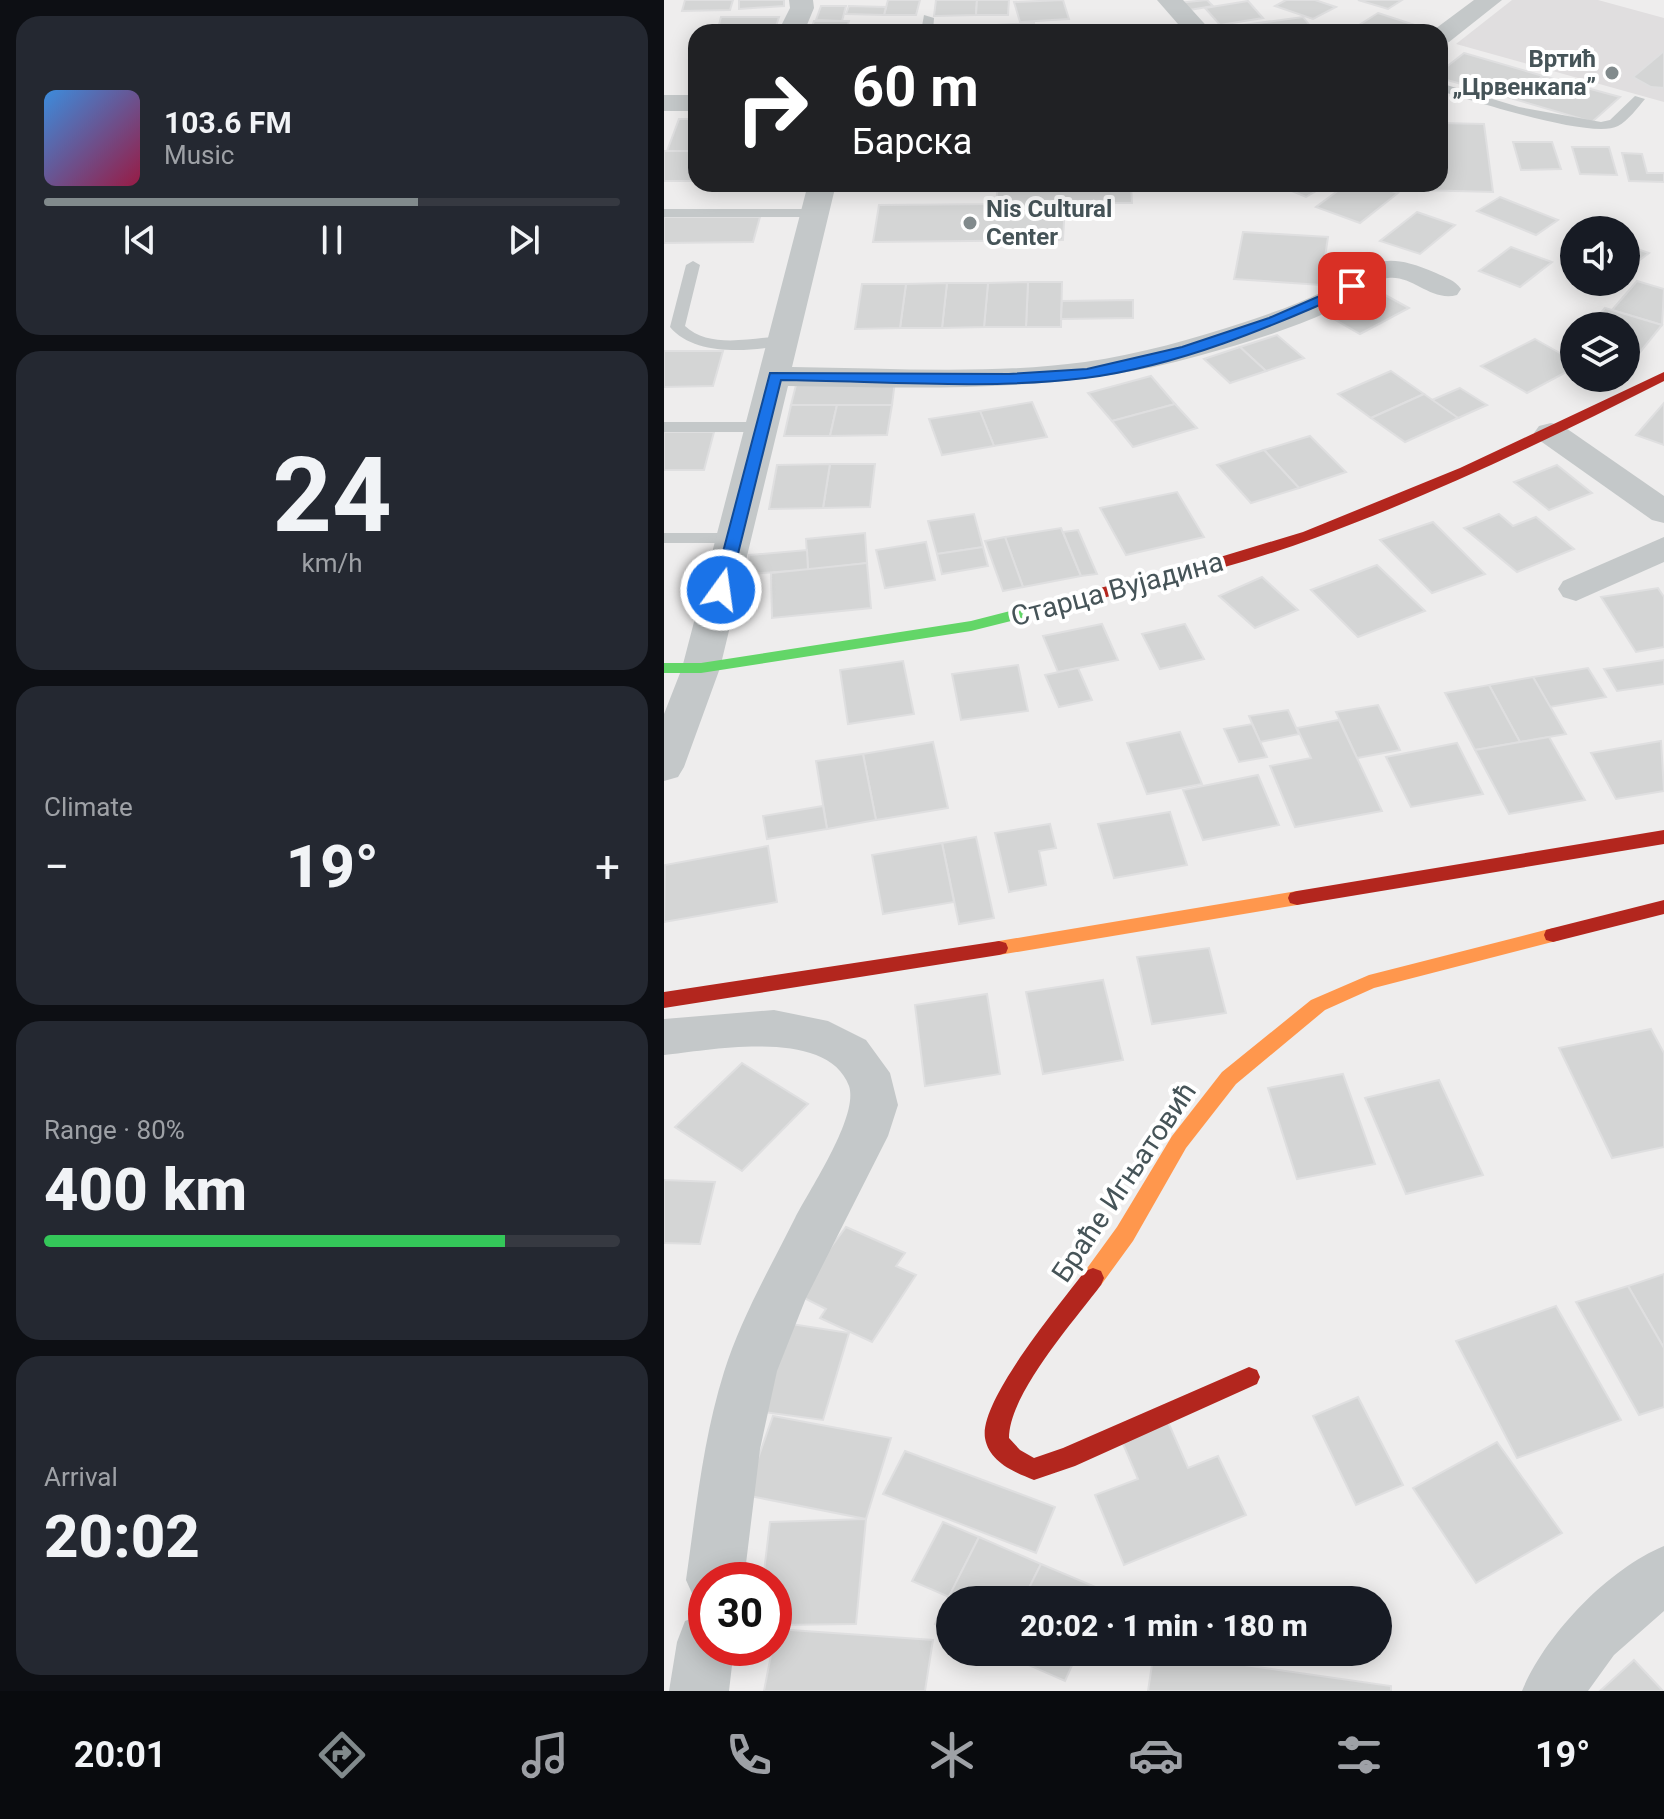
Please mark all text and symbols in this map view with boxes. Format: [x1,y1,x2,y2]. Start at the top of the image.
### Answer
place label: Вртић „Црвенкапа” [1452,45,1596,101]
text: 60 m [852,54,979,120]
icon: right [720,56,824,160]
marker: Вртић „Црвенкапа” [1603,64,1621,82]
text: 103.6 FM [164,105,292,140]
text: Барска [852,121,972,163]
text: Music [164,140,234,170]
place label: Nis Cultural Center [986,195,1112,251]
marker: Nis Cultural Center [961,214,979,232]
map controls [1560,216,1640,392]
button: sound [1560,216,1640,296]
icon: previous [118,218,162,262]
icon: pause [310,218,354,262]
icon: next [502,218,546,262]
pin [1318,252,1386,320]
icon: arrive [1330,264,1374,308]
button: layers [1560,312,1640,392]
text: 24 [272,435,392,556]
street label: Старца Вујадина [1007,545,1227,633]
text: km/h [301,548,363,578]
position arrow [679,548,763,632]
text: Climate [44,792,133,822]
text: 19° [286,831,379,902]
text: − [44,841,69,893]
text: + [595,841,620,893]
street label: Браће Игњатовић [1045,1076,1203,1288]
text: Range · 80% [44,1115,185,1145]
text: 400 km [44,1154,247,1225]
text: Arrival [44,1462,118,1492]
text: 20:02 [44,1501,200,1572]
speed limit sign: 30 [688,1562,792,1666]
text: 20:02 · 1 min · 180 m [1020,1608,1308,1643]
icon: directions [314,1727,370,1783]
icon: music [517,1727,573,1783]
icon: phone [721,1727,777,1783]
icon: climate [924,1727,980,1783]
icon: car [1128,1727,1184,1783]
icon: filters [1331,1727,1387,1783]
text: 20:01 [74,1734,167,1776]
text: 19° [1535,1734,1590,1776]

